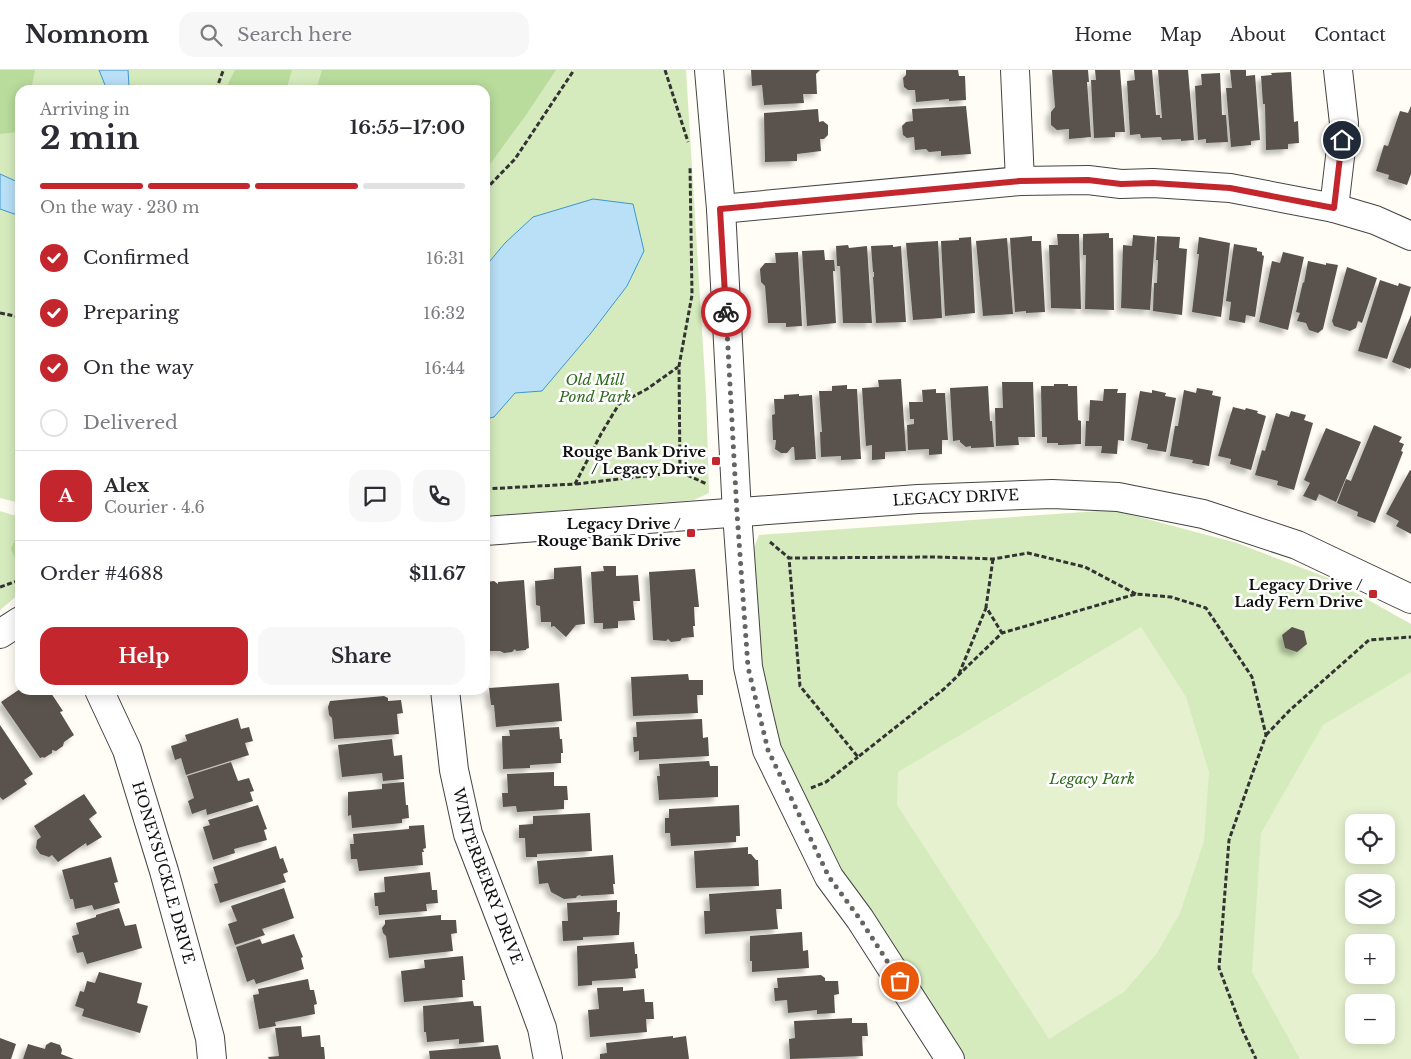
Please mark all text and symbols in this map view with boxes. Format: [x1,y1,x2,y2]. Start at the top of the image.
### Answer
search box [179,12,529,57]
text: Nomnom [25,20,149,49]
icon: search [197,21,225,49]
text: Search here [237,23,352,46]
text: Home [1074,24,1132,46]
text: Map [1160,24,1202,46]
text: About [1230,24,1286,46]
text: Contact [1314,24,1386,46]
text: Arriving in [40,99,130,119]
text: 16:55–17:00 [350,116,465,139]
text: 2 min [40,118,140,158]
pin [1321,119,1363,161]
icon: home [1328,126,1356,154]
text: On the way · 230 m [40,197,200,217]
icon: check [40,244,68,272]
text: Confirmed [83,246,189,269]
text: 16:31 [426,248,465,268]
courier [701,287,751,337]
icon: bike [712,298,740,326]
icon: check [40,299,68,327]
text: Preparing [83,301,179,324]
text: 16:32 [423,303,465,323]
icon: check [40,354,68,382]
text: On the way [83,356,194,379]
text: 16:44 [424,358,465,378]
park label: Old Mill Pond Park [558,370,631,406]
text: Delivered [83,411,178,434]
place label: Rouge Bank Drive / Legacy Drive [562,442,706,478]
marker: Rouge Bank Drive / Legacy Drive [710,455,722,467]
button: chat [349,470,401,522]
button: phone [413,470,465,522]
text: Alex [104,474,149,497]
text: A [58,484,74,507]
street label: LEGACY DRIVE [892,485,1019,510]
text: Courier · 4.6 [104,497,205,517]
place label: Legacy Drive / Rouge Bank Drive [537,514,681,550]
marker: Legacy Drive / Rouge Bank Drive [685,527,697,539]
text: Order #4688 [40,562,164,585]
text: $11.67 [409,562,465,585]
place label: Legacy Drive / Lady Fern Drive [1234,575,1363,611]
marker: Legacy Drive / Lady Fern Drive [1367,588,1379,600]
button: Help [40,627,248,685]
button: Share [258,627,465,685]
park label: Legacy Park [1048,769,1135,788]
street label: HONEYSUCKLE DRIVE [128,779,199,966]
street label: WINTERBERRY DRIVE [449,785,527,967]
map controls [1345,814,1395,1044]
button: locate [1345,814,1395,864]
button: layers [1345,874,1395,924]
button: + [1345,934,1395,984]
pin [879,960,921,1002]
icon: bag [886,967,914,995]
button: − [1345,994,1395,1044]

